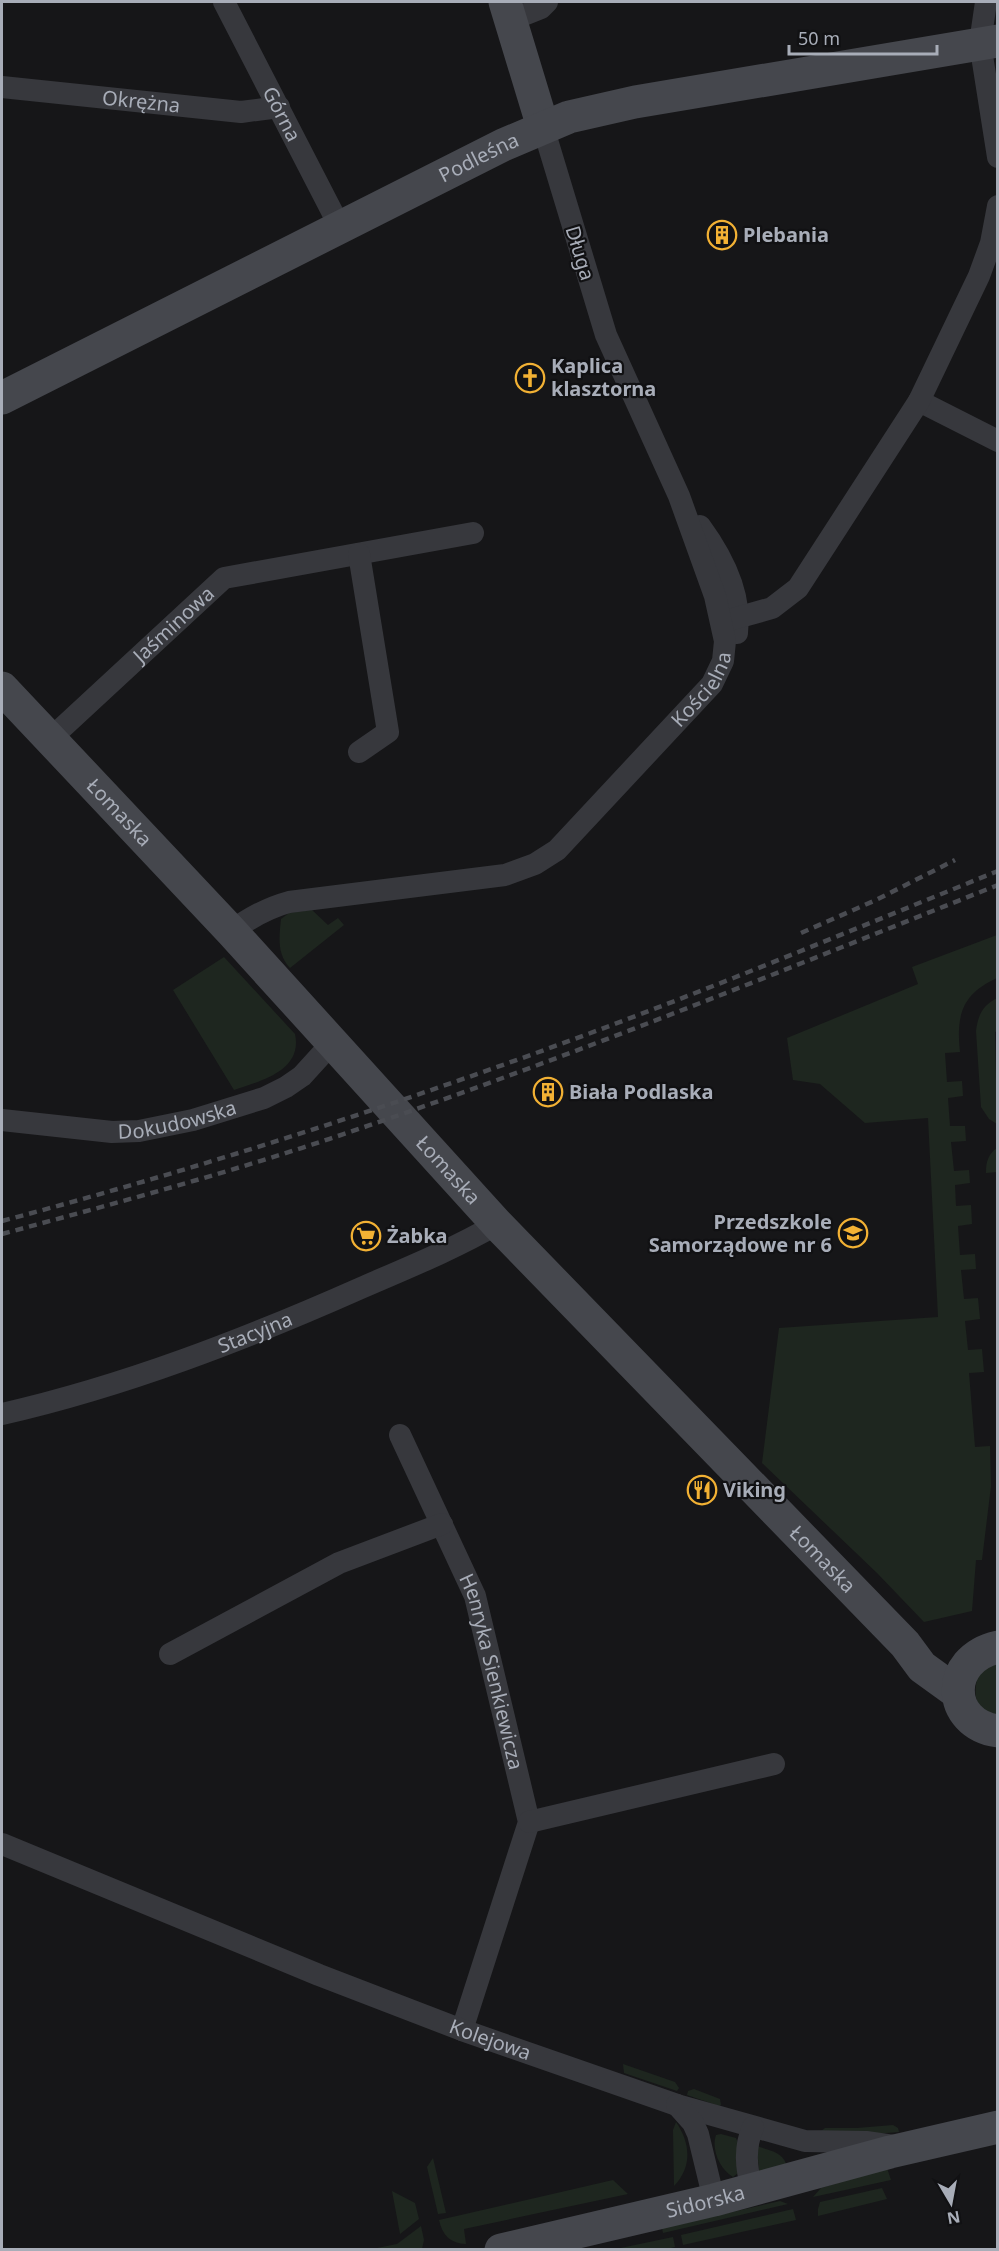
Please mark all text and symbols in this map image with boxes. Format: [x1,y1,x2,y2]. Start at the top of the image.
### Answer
scale bar [789,18,938,56]
text: 50 m [798,26,840,50]
street label: Górna [257,82,308,146]
street label: Okrężna [101,84,182,119]
street label: Podleśna [434,126,523,188]
building icon: Plebania [706,219,738,251]
place label: Plebania [743,221,829,248]
street label: Długa [559,222,602,283]
place label: Kaplica klasztorna [551,352,656,402]
church icon: Kaplica klasztorna [514,362,546,394]
street label: Jaśminowa [126,580,220,670]
street label: Kościelna [665,651,737,733]
street label: Łomaska [81,772,158,852]
building icon: Biała Podlaska [532,1076,564,1108]
place label: Biała Podlaska [569,1078,713,1105]
street label: Dokudowska [117,1093,240,1145]
street label: Łomaska [410,1130,487,1210]
place label: Przedszkole Samorządowe nr 6 [649,1208,832,1258]
school or university icon: Przedszkole Samorządowe nr 6 [837,1217,869,1249]
supermarket icon: Żabka [350,1220,382,1252]
place label: Żabka [387,1222,448,1249]
street label: Stacyjna [214,1305,296,1359]
restaurant icon: Viking [686,1474,718,1506]
place label: Viking [723,1476,786,1503]
street label: Łomaska [784,1519,862,1598]
street label: Henryka Sienkiewicza [453,1569,530,1772]
street label: Kolejowa [446,2012,535,2066]
north arrow [921,2173,981,2233]
street label: Sidorska [663,2178,748,2224]
text: N [945,2206,962,2230]

